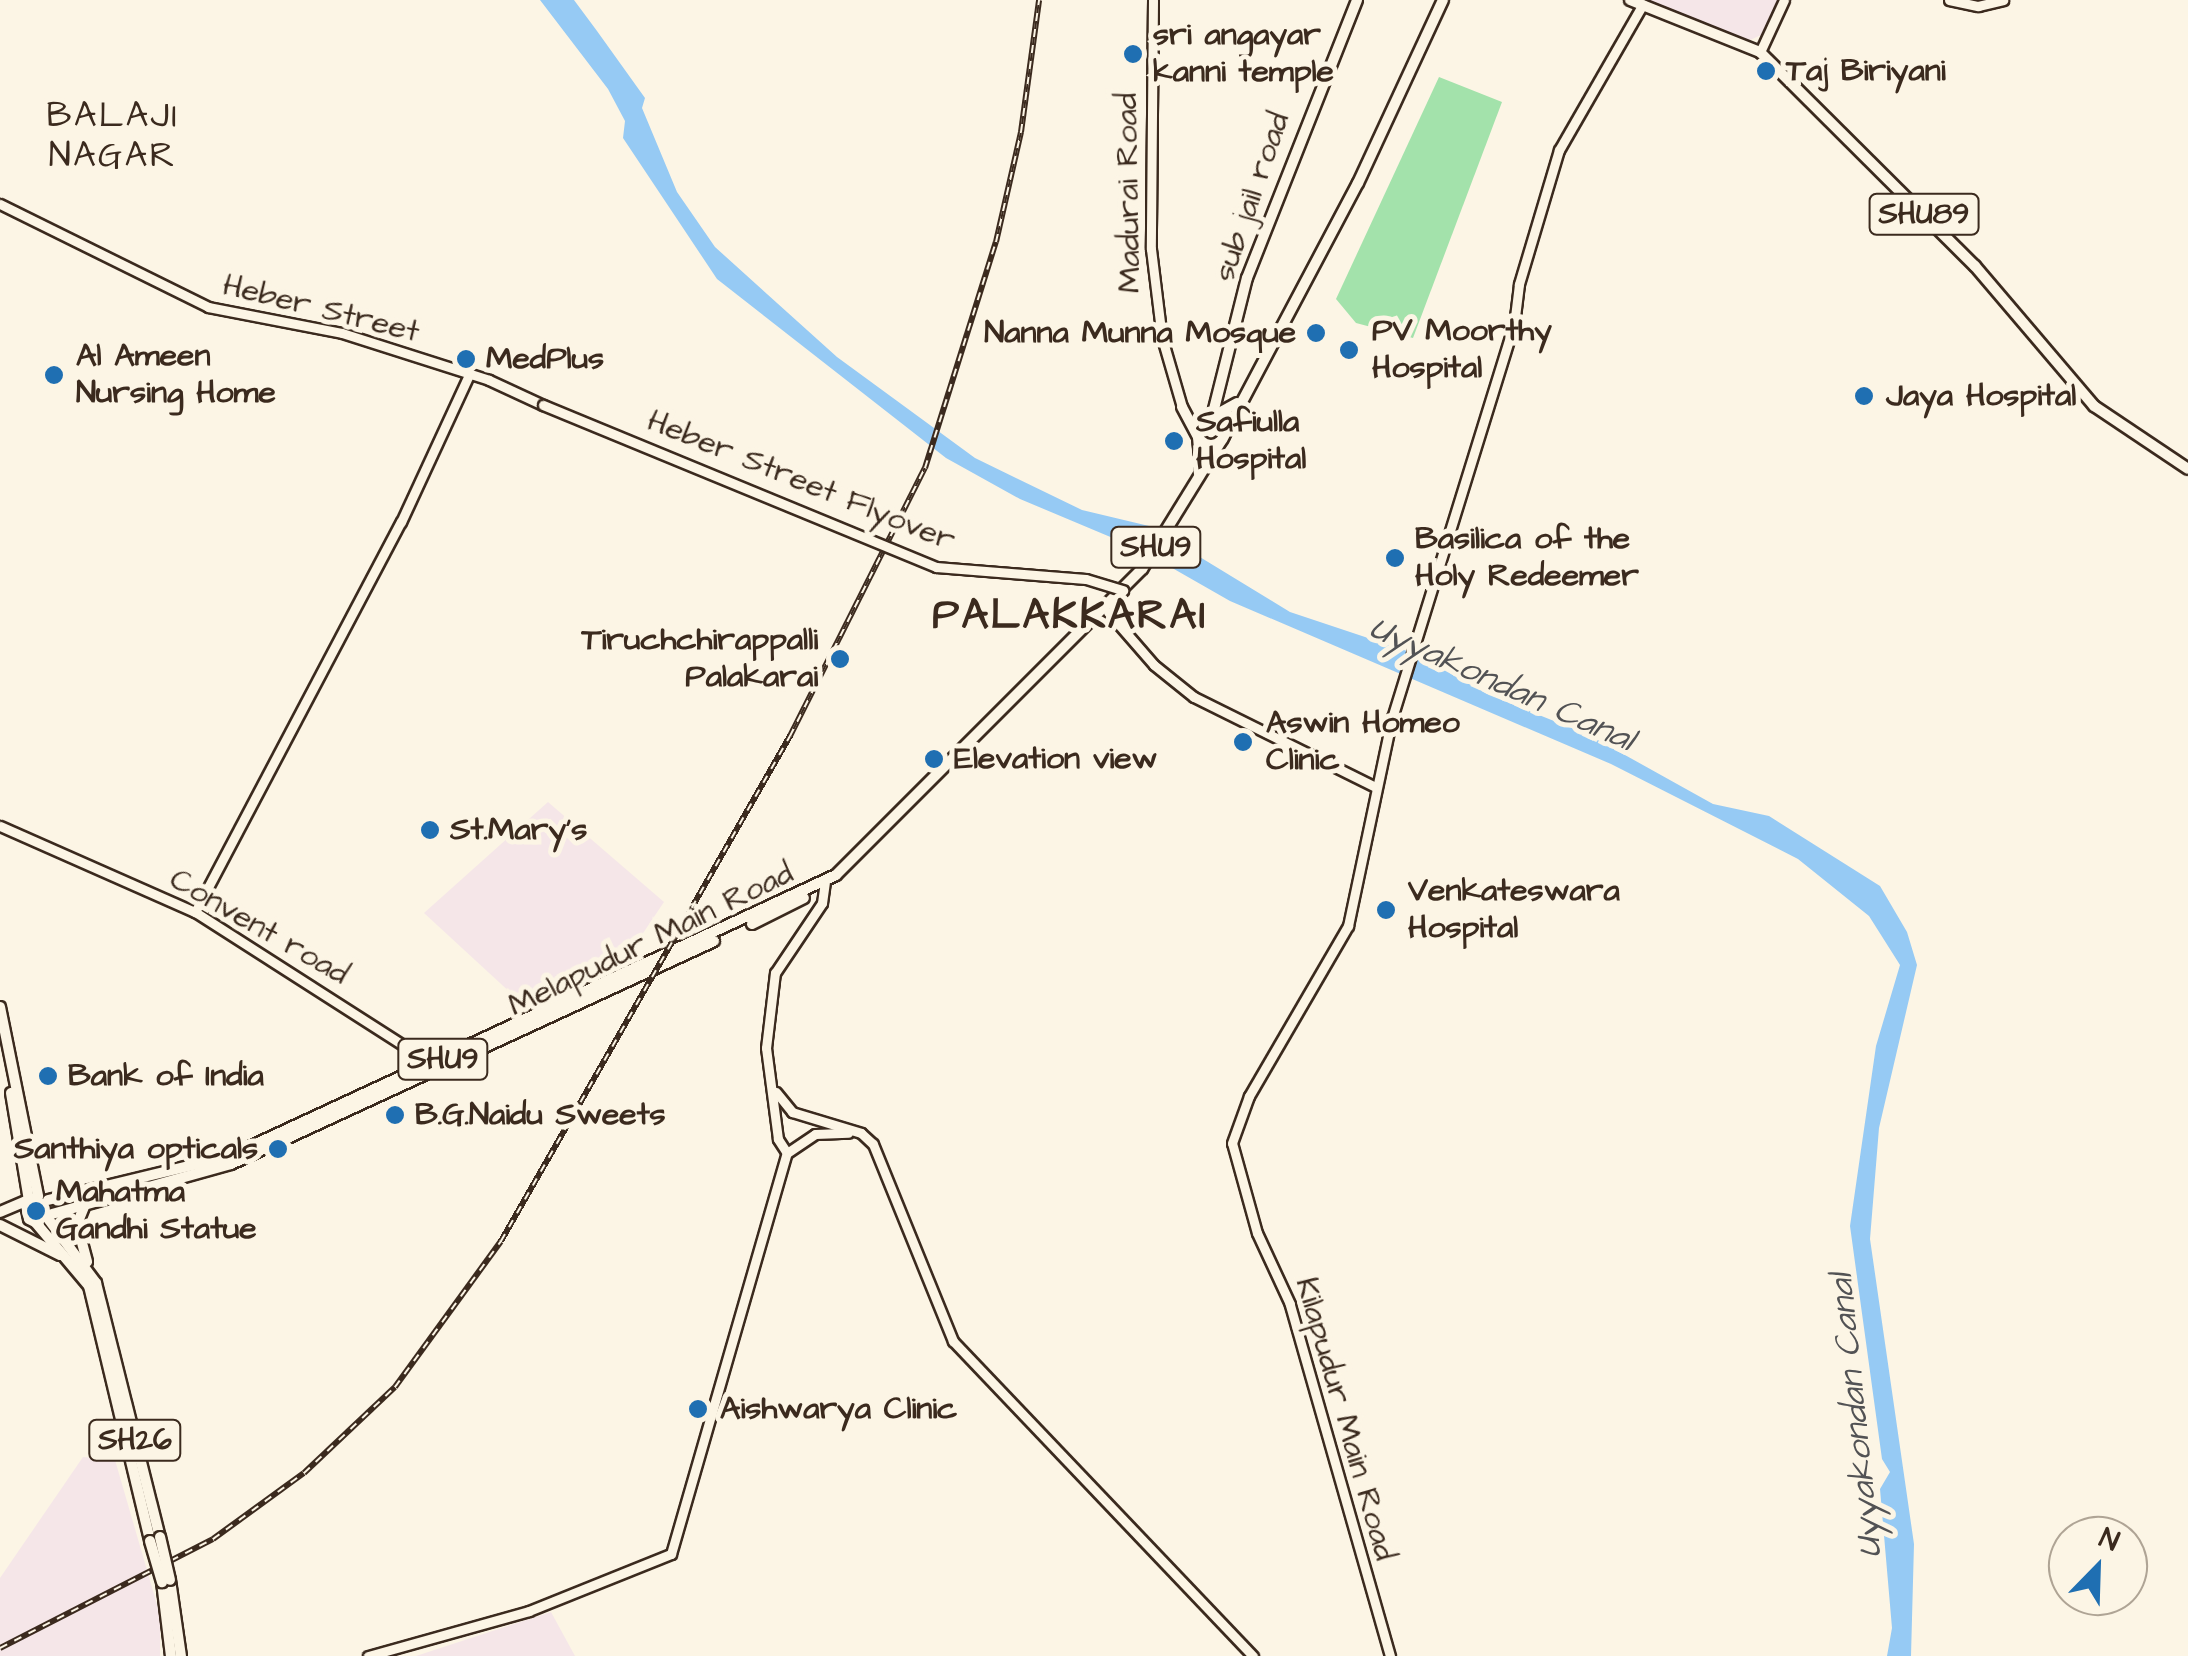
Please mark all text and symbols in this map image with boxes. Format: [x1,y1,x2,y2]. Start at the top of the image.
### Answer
place label: sri angayar kanni temple [1153,17,1334,92]
marker: sri angayar kanni temple [1122,43,1144,65]
place label: Taj Biriyani [1786,52,1945,90]
marker: Taj Biriyani [1755,60,1777,82]
street label: Madurai Road [1108,92,1150,294]
district label: BALAJI NAGAR [47,95,179,177]
street label: sub jail road [1205,107,1299,287]
road number: SHU89 [1866,189,1982,239]
street label: Heber Street [219,266,423,352]
place label: PV Moorthy Hospital [1372,313,1552,388]
place label: Nanna Munna Mosque [984,314,1296,352]
marker: Nanna Munna Mosque [1305,322,1327,344]
marker: PV Moorthy Hospital [1336,337,1362,363]
place label: Al Ameen Nursing Home [76,338,276,413]
place label: MedPlus [486,340,604,378]
marker: MedPlus [455,348,477,370]
marker: Al Ameen Nursing Home [41,362,67,388]
place label: Jaya Hospital [1886,377,2076,415]
marker: Jaya Hospital [1851,383,1877,409]
street label: Heber Street Flyover [642,402,960,560]
place label: Safiulla Hospital [1196,404,1306,479]
marker: Safiulla Hospital [1161,428,1187,454]
place label: Basilica of the Holy Redeemer [1415,521,1639,596]
road number: SHU9 [1108,522,1204,572]
marker: Basilica of the Holy Redeemer [1384,547,1406,569]
district label: PALAKKARAI [932,591,1208,641]
water label: Uyyakondan Canal [1363,607,1641,761]
place label: Tiruchchirappalli Palakarai [582,622,818,697]
marker: Tiruchchirappalli Palakarai [827,646,853,672]
place label: Aswin Homeo Clinic [1266,705,1460,780]
marker: Aswin Homeo Clinic [1230,729,1256,755]
place label: Elevation view [954,740,1157,778]
marker: Elevation view [923,748,945,770]
place label: St.Mary's [450,811,587,849]
marker: St.Mary's [419,819,441,841]
street label: Melapudur Main Road [502,854,800,1026]
street label: Convent road [163,860,355,994]
place label: Venkateswara Hospital [1408,873,1620,948]
marker: Venkateswara Hospital [1373,897,1399,923]
road number: SHU9 [396,1034,490,1084]
place label: Bank of India [68,1057,264,1095]
marker: Bank of India [37,1065,59,1087]
place label: B.G.Naidu Sweets [415,1096,666,1134]
marker: B.G.Naidu Sweets [384,1104,406,1126]
place label: Santhiya opticals [14,1130,258,1168]
marker: Santhiya opticals [267,1138,289,1160]
place label: Mahatma Gandhi Statue [56,1174,257,1249]
marker: Mahatma Gandhi Statue [25,1200,47,1222]
water label: Uyyakondan Canal [1820,1272,1892,1560]
street label: Kilapudur Main Road [1286,1273,1404,1565]
place label: Aishwarya Clinic [720,1390,957,1428]
marker: Aishwarya Clinic [685,1396,711,1422]
road number: SH26 [88,1415,182,1465]
north arrow [2048,1516,2148,1616]
text: N [2093,1518,2125,1561]

